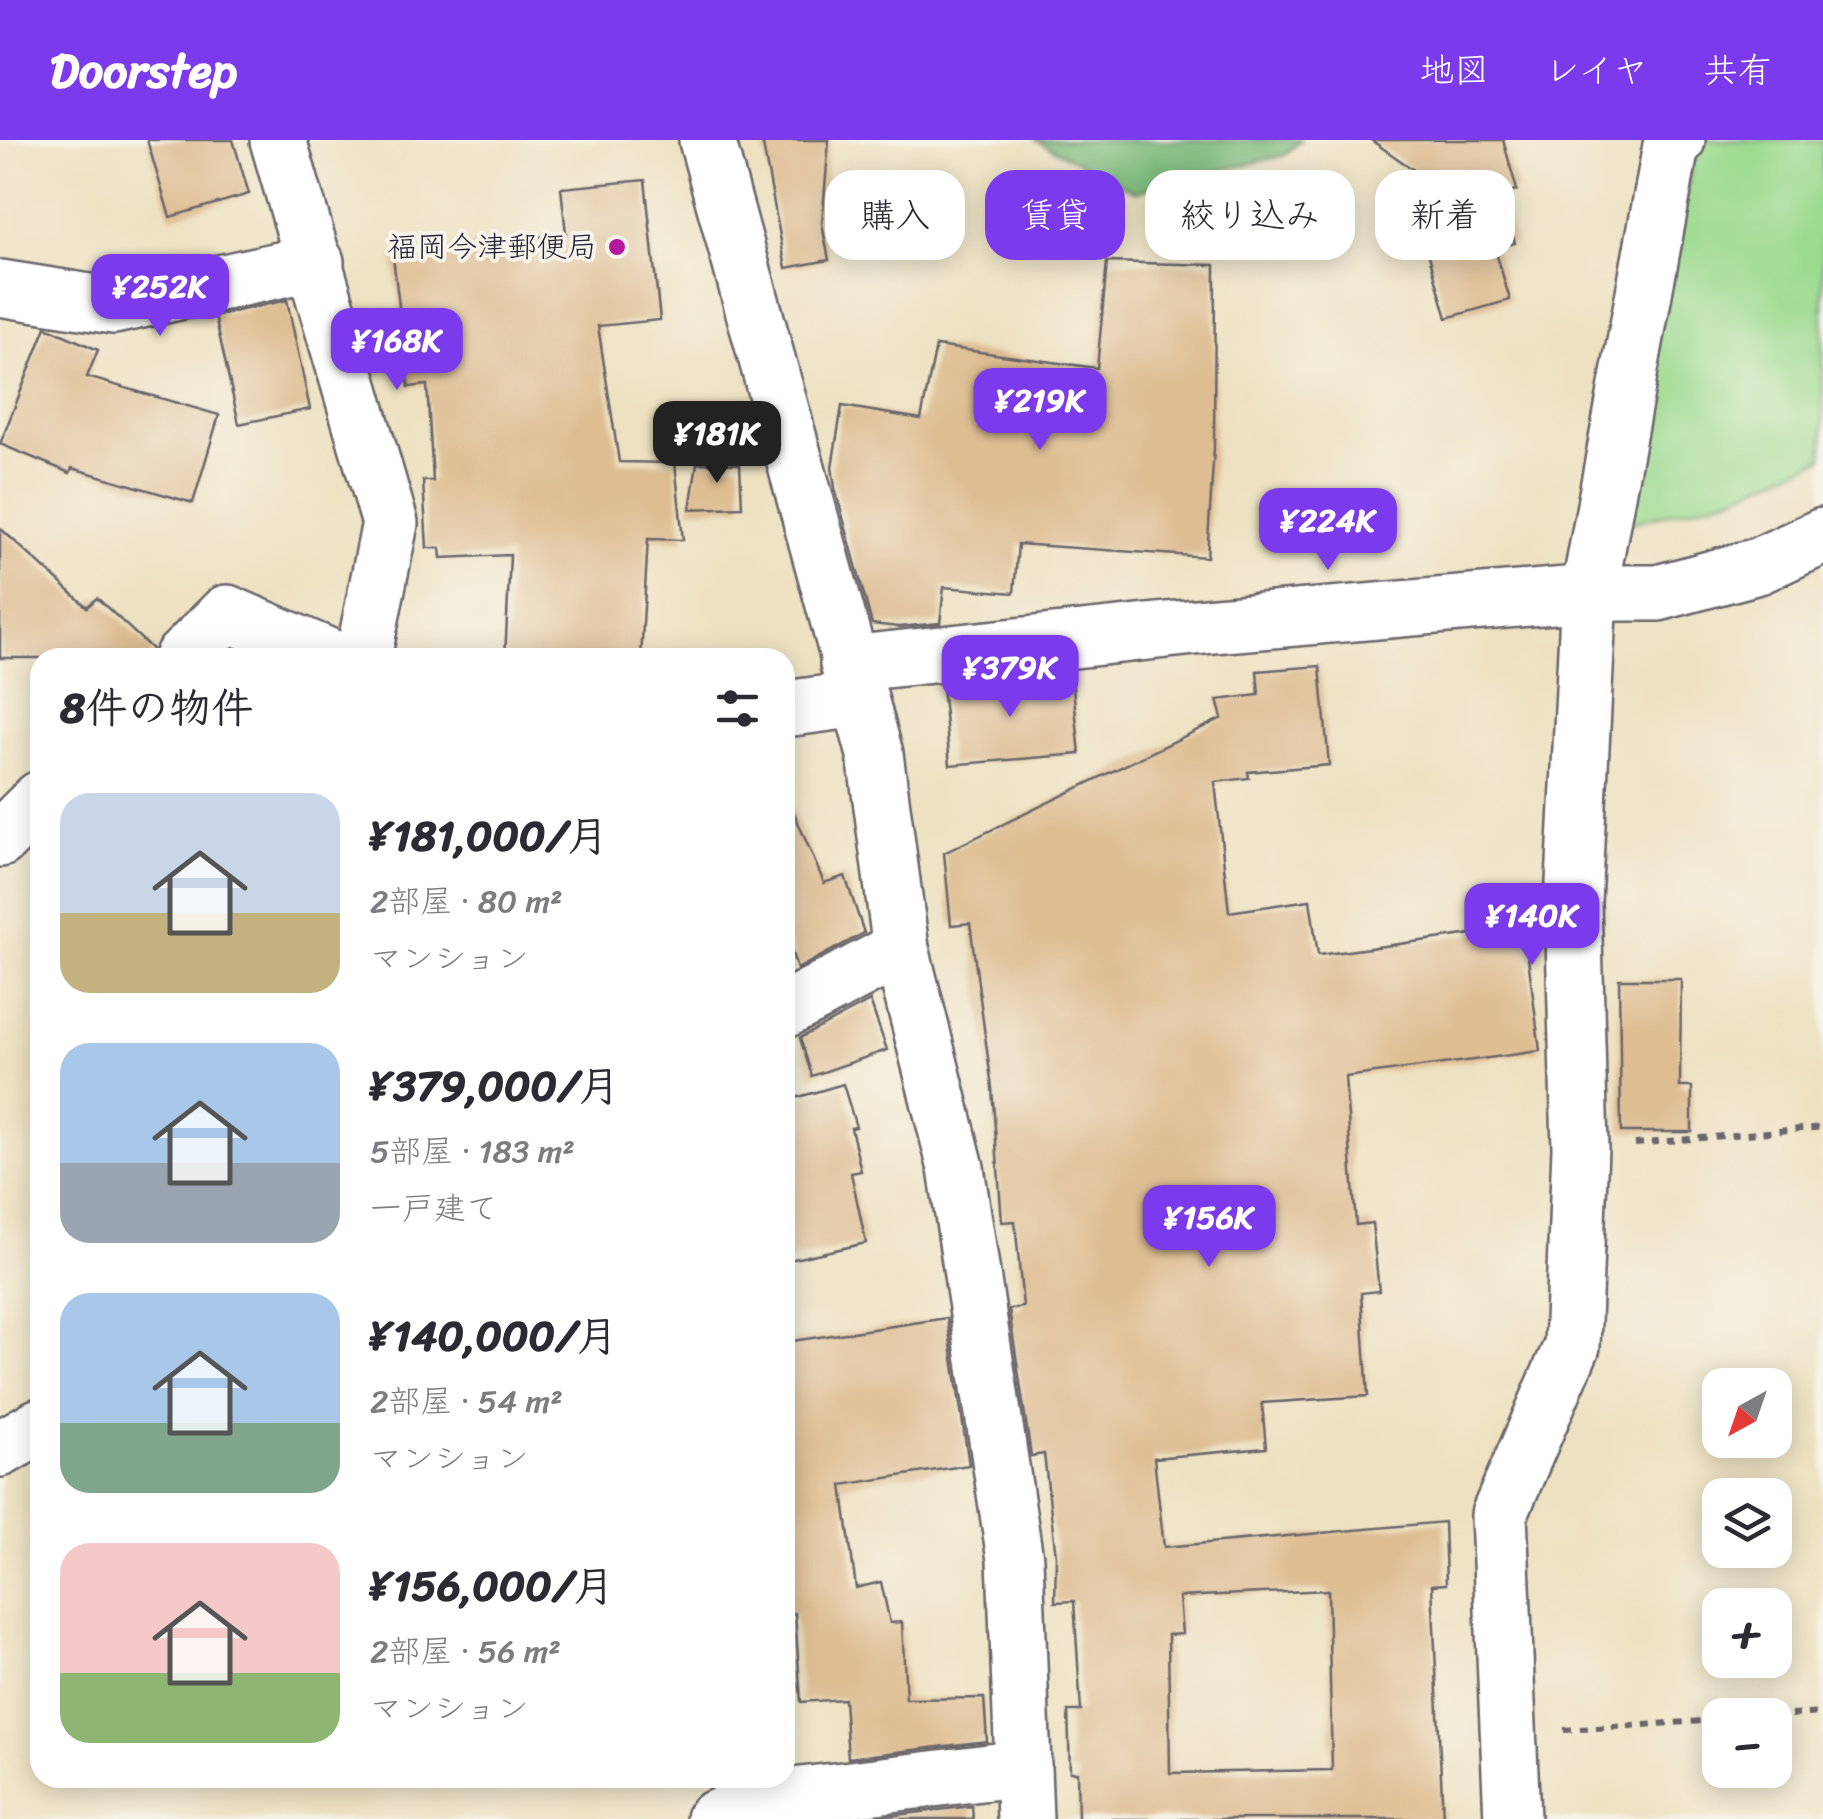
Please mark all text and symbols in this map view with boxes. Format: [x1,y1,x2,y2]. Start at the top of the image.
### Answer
text: Doorstep [50,28,237,113]
text: 地図 [1419,39,1489,101]
text: レイヤ [1544,39,1648,101]
text: 共有 [1703,39,1773,101]
chip: 購入 [825,170,965,260]
chip: 賃貸 [985,170,1125,260]
chip: 絞り込み [1145,170,1355,260]
chip: 新着 [1375,170,1515,260]
place label: 福岡今津郵便局 [387,220,597,274]
marker: 福岡今津郵便局 [606,236,628,258]
pin: ¥252K [90,254,230,339]
text: ¥252K [113,258,207,315]
pin: ¥168K [327,308,467,393]
text: ¥168K [353,312,441,369]
pin: ¥219K [970,368,1110,453]
text: ¥219K [995,372,1085,429]
pin: ¥181K [647,401,787,486]
text: ¥181K [675,405,759,462]
pin: ¥224K [1258,488,1398,573]
text: ¥224K [1281,492,1375,549]
pin: ¥379K [940,635,1080,720]
text: ¥379K [964,639,1056,696]
text: 8件の物件 [60,671,253,745]
icon: filters [710,681,765,736]
text: ¥181,000/月 [370,799,608,873]
icon: home [140,833,260,953]
text: 2部屋 · 80 m² [370,873,563,930]
pin: ¥140K [1462,883,1602,968]
text: ¥140K [1486,887,1578,944]
text: マンション [370,930,529,987]
text: ¥379,000/月 [370,1049,620,1123]
icon: home [140,1083,260,1203]
text: 5部屋 · 183 m² [370,1123,575,1180]
text: 一戸建て [370,1180,498,1237]
pin: ¥156K [1139,1185,1279,1270]
text: ¥156K [1165,1189,1253,1246]
text: ¥140,000/月 [370,1299,618,1373]
icon: home [140,1333,260,1453]
north arrow [1702,1368,1792,1458]
map controls [1702,1368,1792,1788]
text: 2部屋 · 54 m² [370,1373,563,1430]
text: マンション [370,1430,529,1487]
button: layers [1702,1478,1792,1568]
text: ¥156,000/月 [370,1549,615,1623]
icon: home [140,1583,260,1703]
button: + [1702,1588,1792,1678]
text: 2部屋 · 56 m² [370,1623,561,1680]
text: マンション [370,1680,529,1737]
button: − [1702,1698,1792,1788]

